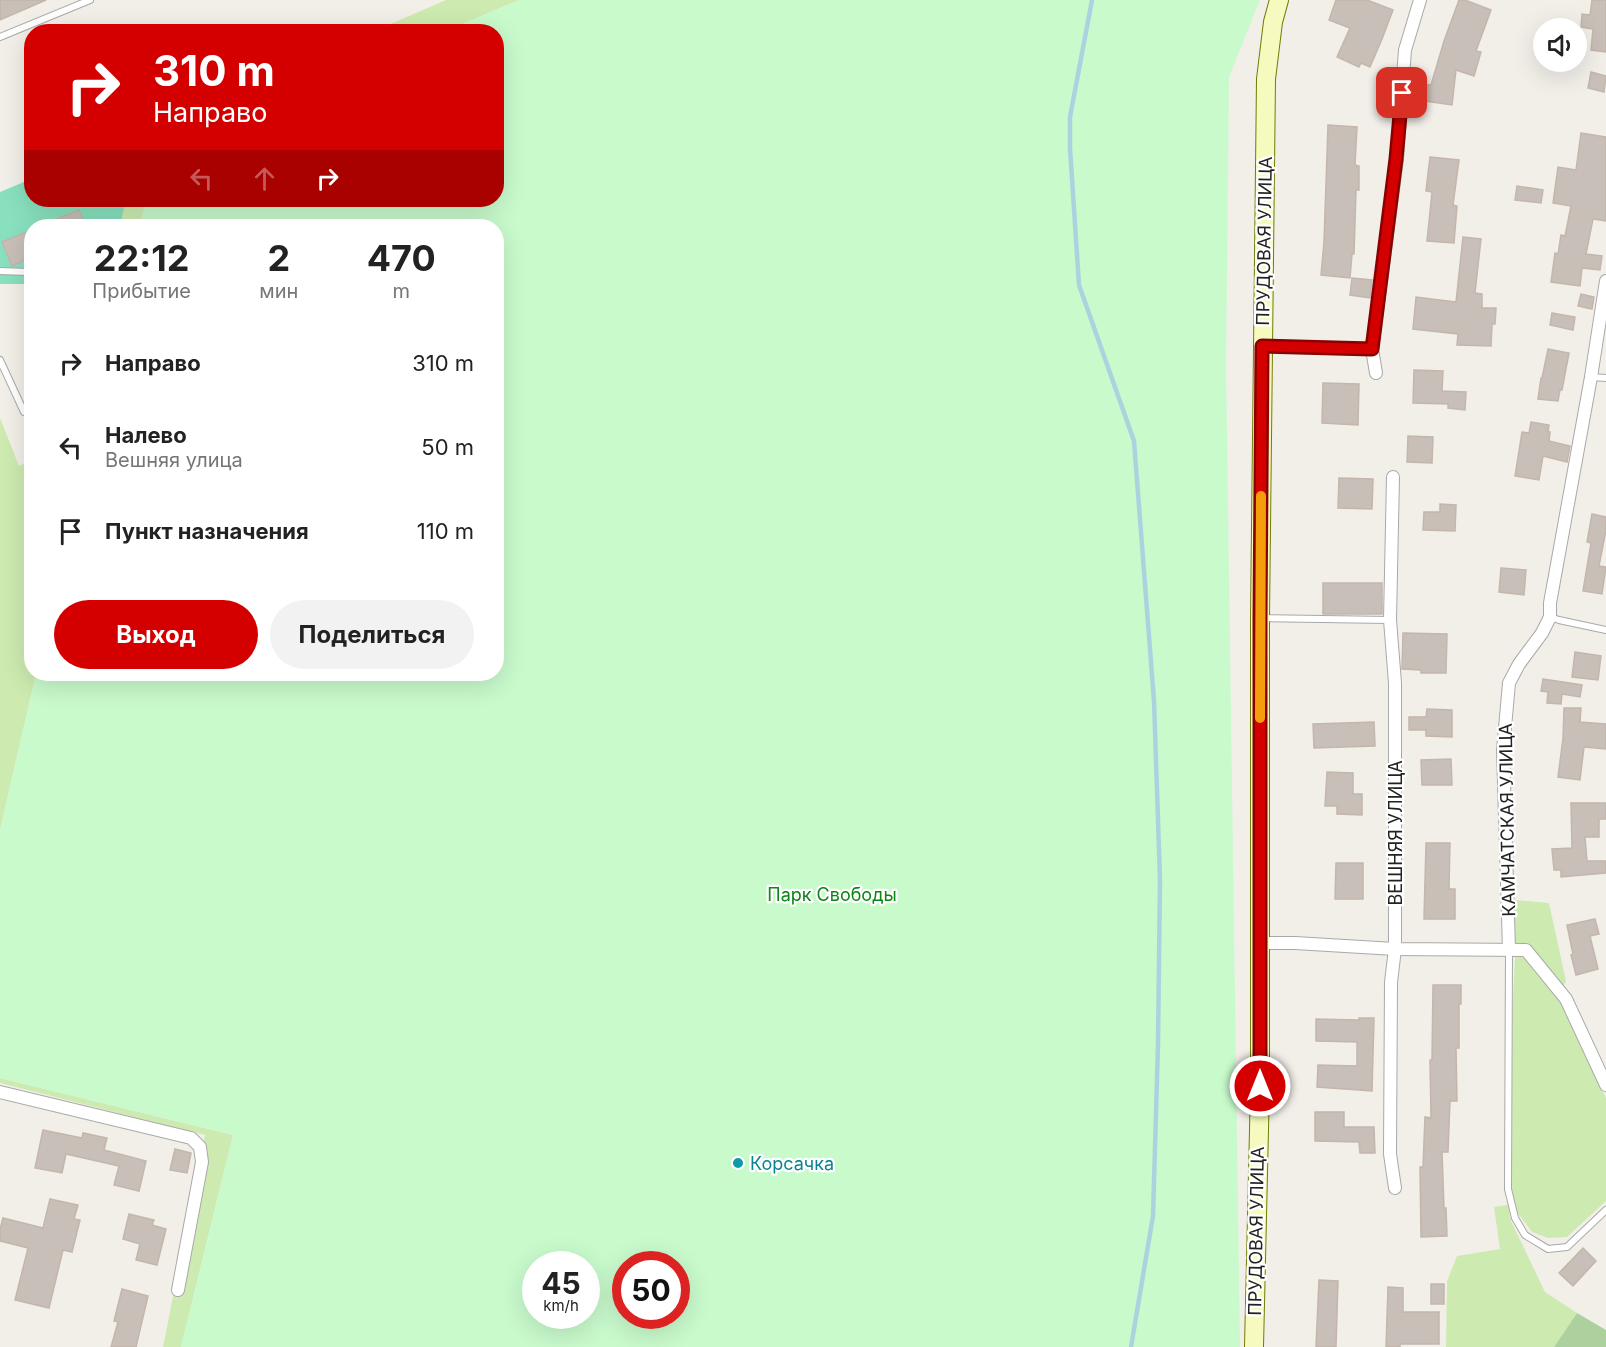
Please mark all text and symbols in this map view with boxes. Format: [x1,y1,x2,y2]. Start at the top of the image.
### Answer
map controls [1533,18,1587,72]
button: sound [1533,18,1587,72]
text: 310 m [153,45,275,96]
icon: right [54,48,132,126]
pin [1376,67,1427,118]
icon: arrive [1385,76,1418,109]
text: Направо [153,96,268,129]
street label: ПРУДОВАЯ УЛИЦА [1252,156,1276,326]
icon: left [185,162,218,195]
icon: ahead [248,162,281,195]
icon: right [311,162,344,195]
text: 22:12 [94,236,189,280]
text: 2 [267,236,290,280]
text: 470 [367,236,436,280]
text: Прибытие [92,279,191,303]
text: мин [259,279,298,303]
text: m [392,279,410,303]
icon: right [54,347,87,380]
text: Направо [105,350,201,376]
text: 310 m [412,350,474,376]
text: Налево [105,422,187,448]
icon: left [54,431,87,464]
text: 50 m [421,434,474,460]
text: Вешняя улица [105,448,243,472]
icon: arrive [54,515,87,548]
text: Пункт назначения [105,518,309,544]
text: 110 m [417,518,474,544]
button: Выход [54,600,258,669]
button: Поделиться [270,600,474,669]
street label: КАМЧАТСКАЯ УЛИЦА [1495,723,1519,917]
street label: ВЕШНЯЯ УЛИЦА [1385,760,1406,906]
park label: Парк Свободы [767,884,897,905]
position arrow [1228,1054,1292,1118]
street label: ПРУДОВАЯ УЛИЦА [1244,1146,1268,1316]
place label: Корсачка [750,1153,834,1174]
marker: Корсачка [731,1156,745,1170]
speed limit sign: 50 [612,1251,690,1329]
text: 45 [541,1265,581,1301]
text: km/h [543,1296,579,1315]

